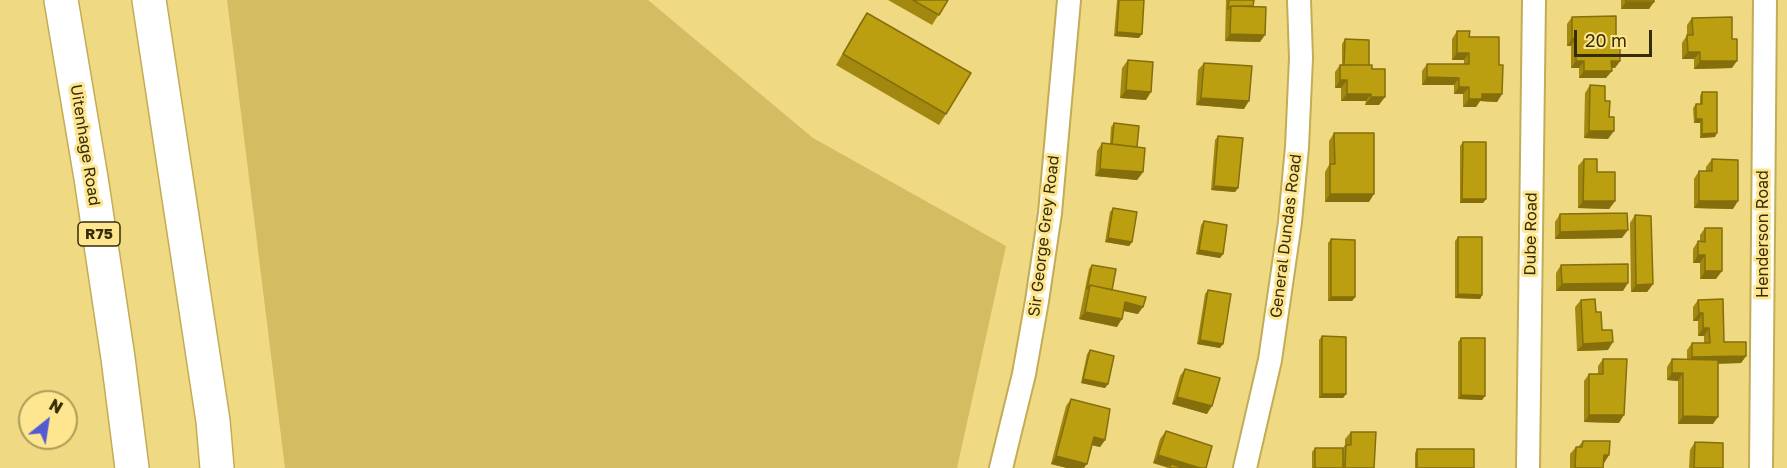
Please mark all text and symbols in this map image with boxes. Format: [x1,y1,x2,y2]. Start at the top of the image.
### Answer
scale bar [1577,18,1655,56]
text: 20 m [1585,29,1627,51]
street label: Uitenhage Road [66,83,104,207]
street label: General Dundas Road [1266,153,1306,319]
street label: Sir George Grey Road [1025,154,1063,318]
street label: Henderson Road [1753,170,1773,298]
street label: Dube Road [1521,192,1541,276]
road number: R75 [78,222,120,246]
north arrow [18,390,78,450]
text: N [46,394,66,418]

